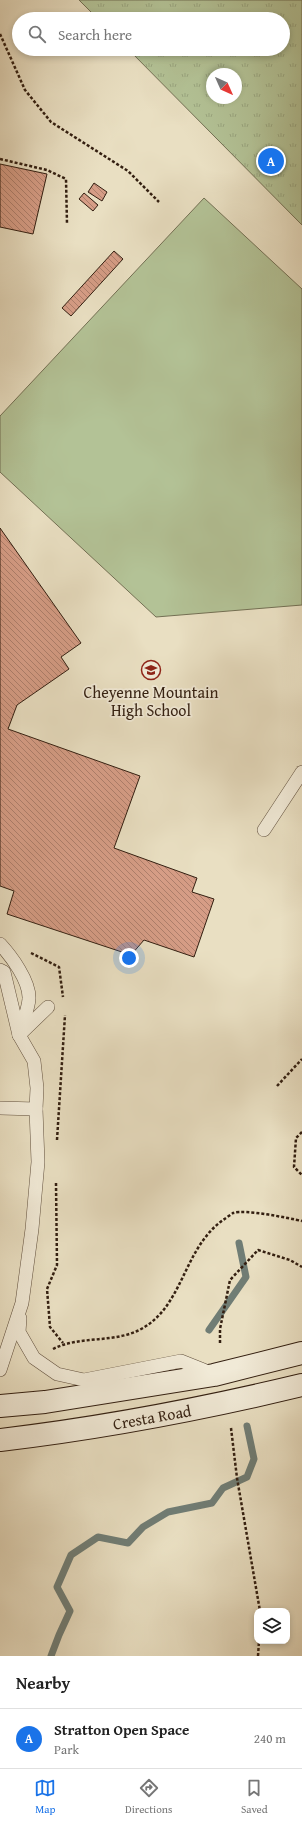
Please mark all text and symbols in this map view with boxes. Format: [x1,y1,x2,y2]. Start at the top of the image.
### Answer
search box [12,12,290,56]
icon: search [26,23,48,45]
text: Search here [58,24,132,45]
north arrow [206,68,242,104]
pin: A [258,146,284,176]
school or university icon: Cheyenne Mountain High School [140,659,162,681]
place label: Cheyenne Mountain High School [84,680,218,722]
your location [119,948,139,968]
street label: Cresta Road [111,1398,193,1436]
map controls [254,1608,290,1644]
button: layers [254,1608,290,1644]
text: Nearby [16,1670,70,1695]
text: Stratton Open Space [54,1719,189,1740]
text: A [25,1729,33,1748]
text: 240 m [254,1729,286,1748]
text: Park [54,1740,79,1759]
tab: Map [34,1777,56,1817]
tab: Directions [125,1777,172,1817]
tab: Saved [241,1777,268,1817]

